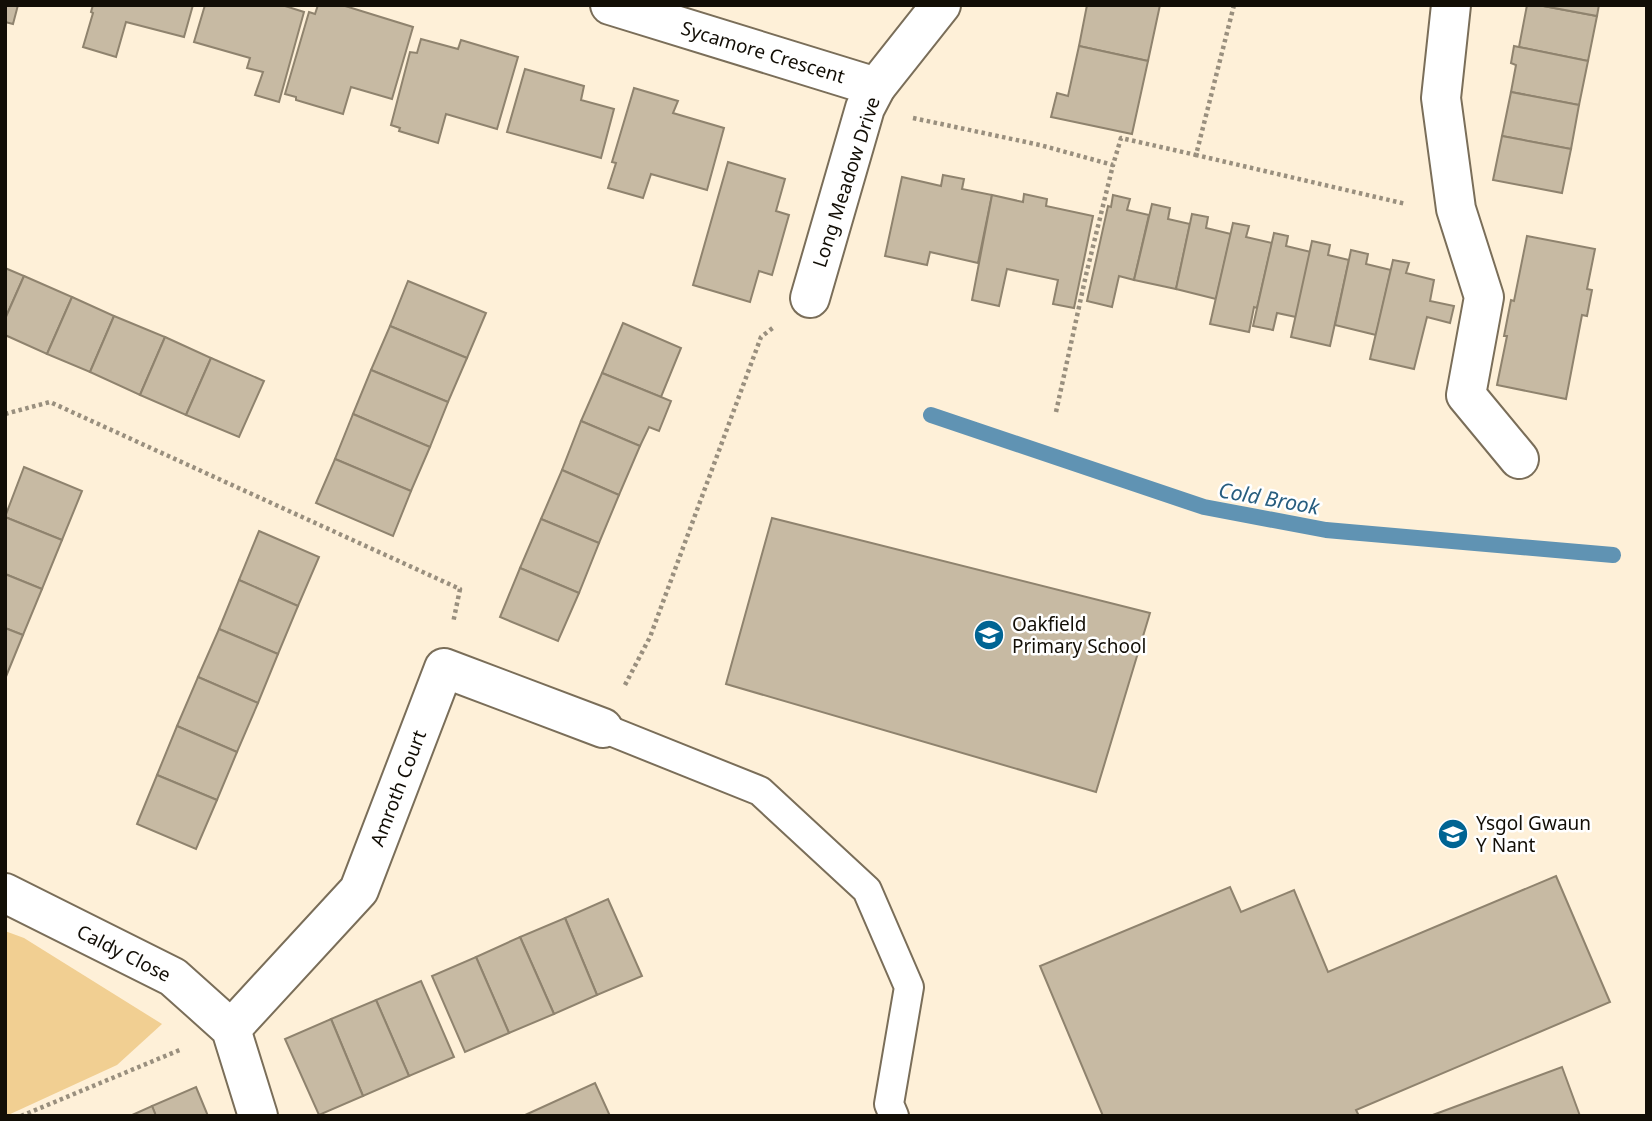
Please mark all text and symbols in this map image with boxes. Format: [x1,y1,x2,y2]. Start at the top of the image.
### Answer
street label: Sycamore Crescent [678,15,848,89]
street label: Long Meadow Drive [806,93,886,271]
water label: Cold Brook [1216,475,1323,521]
place label: Oakfield Primary School [1012,611,1146,659]
school or university icon: Oakfield Primary School [972,618,1006,652]
street label: Amroth Court [364,726,432,850]
place label: Ysgol Gwaun Y Nant [1476,810,1591,858]
school or university icon: Ysgol Gwaun Y Nant [1436,817,1470,851]
street label: Caldy Close [73,918,175,988]

